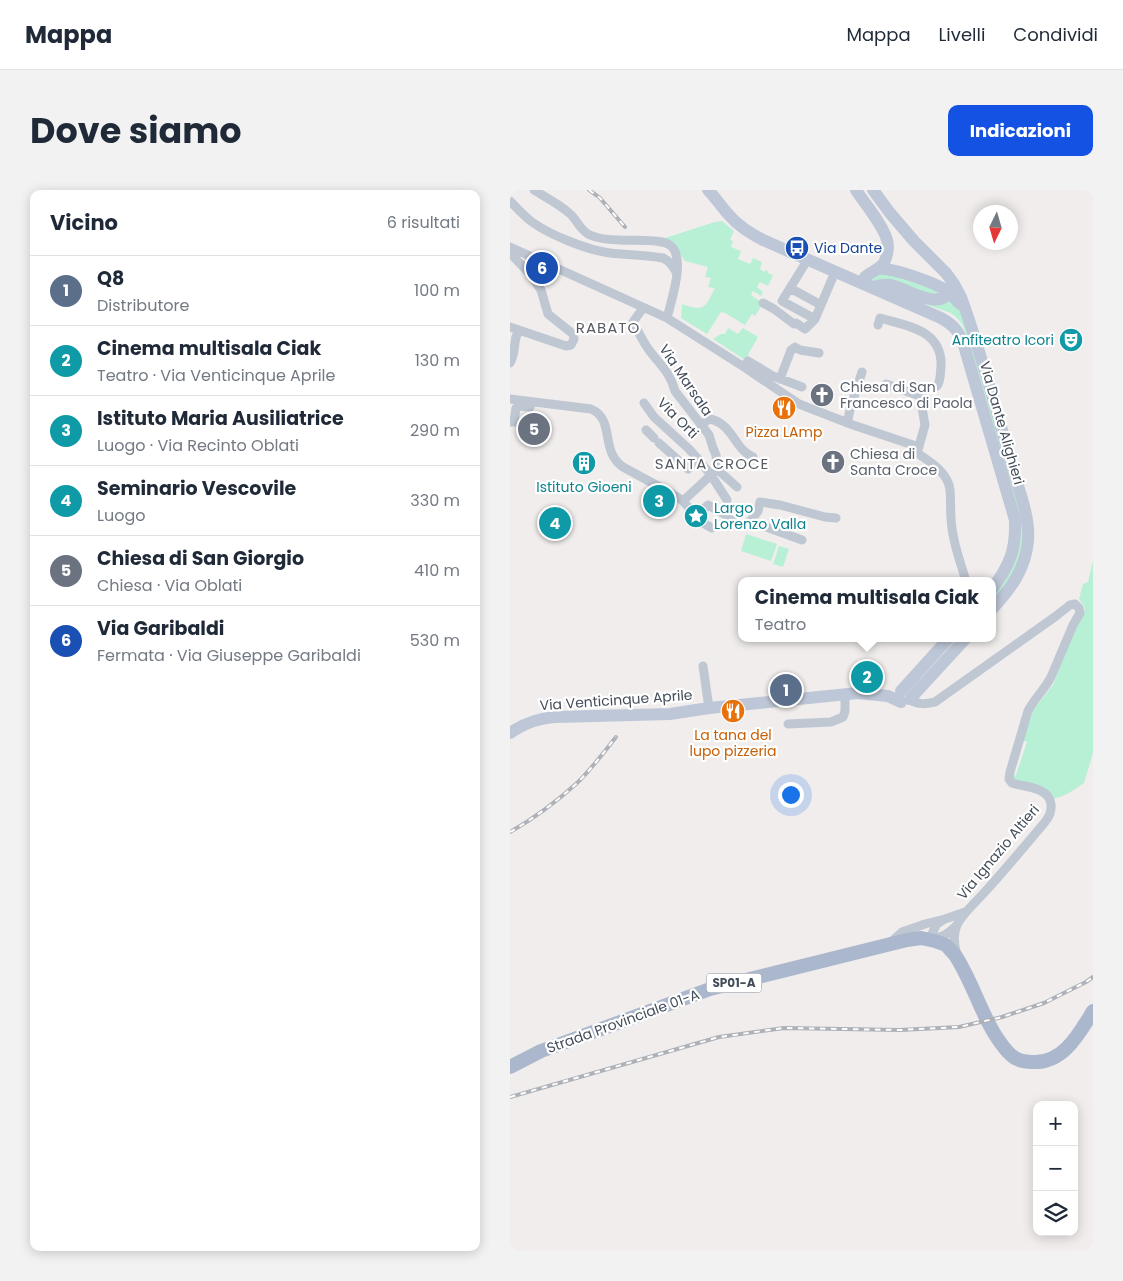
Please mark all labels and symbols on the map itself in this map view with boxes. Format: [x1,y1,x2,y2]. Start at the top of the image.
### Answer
north arrow [973,205,1018,250]
bus stop icon: Via Dante [784,235,810,261]
place label: Via Dante [814,238,883,258]
pin: 6 [526,249,558,287]
district label: RABATO [576,317,640,338]
theatre icon: Anfiteatro Icori [1058,327,1084,353]
place label: Anfiteatro Icori [952,330,1054,350]
street label: Via Marsala [655,340,717,420]
street label: Via Dante Alighieri [975,359,1029,487]
place label: Chiesa di San Francesco di Paola [840,377,972,413]
church icon: Chiesa di San Francesco di Paola [809,382,835,408]
street label: Via Orti [653,393,703,443]
restaurant icon: Pizza LAmp [771,395,797,421]
pin: 5 [518,410,550,448]
place label: Pizza LAmp [746,422,822,442]
place label: Chiesa di Santa Croce [850,444,937,480]
church icon: Chiesa di Santa Croce [820,449,846,475]
building icon: Istituto Gioeni [571,450,597,476]
district label: SANTA CROCE [655,453,769,474]
place label: Istituto Gioeni [536,477,632,497]
pin: 3 [643,482,675,520]
place label: Largo Lorenzo Valla [714,498,806,534]
place icon: Largo Lorenzo Valla [683,503,709,529]
pin: 4 [539,504,571,542]
pin: 2 [851,658,883,696]
pin: 1 [770,671,802,709]
street label: Via Venticinque Aprile [539,685,693,715]
restaurant icon: La tana del lupo pizzeria [720,698,746,724]
place label: La tana del lupo pizzeria [689,725,777,761]
your location [778,782,804,808]
street label: Via Ignazio Altieri [952,800,1044,904]
road number: SP01-A [706,974,762,992]
street label: Strada Provinciale 01-A [544,984,702,1058]

